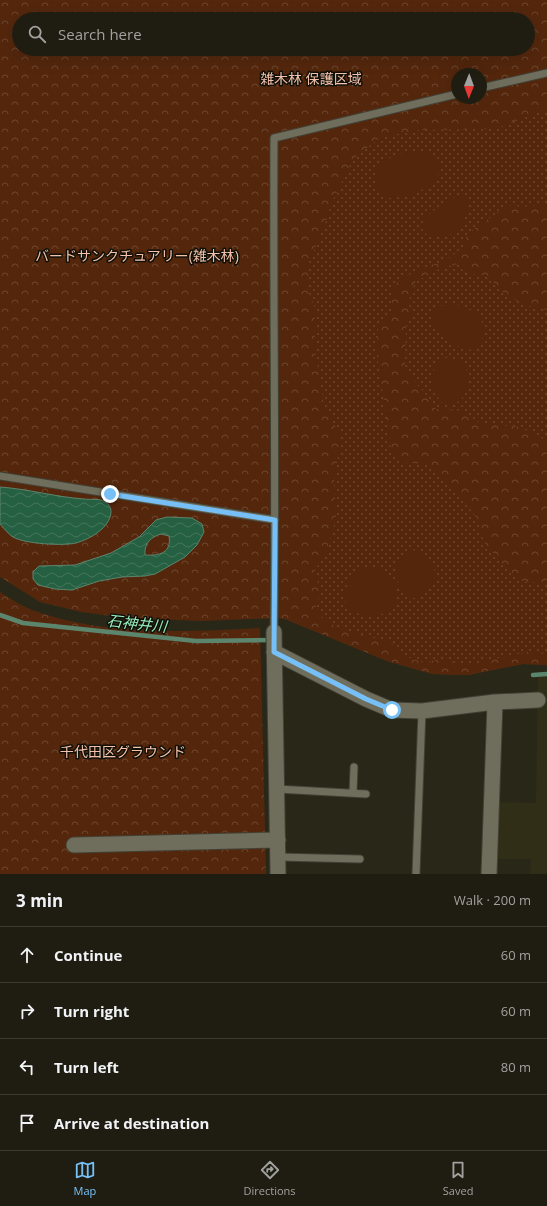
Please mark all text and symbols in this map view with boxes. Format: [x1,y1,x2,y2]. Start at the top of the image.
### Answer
search box [12,12,535,56]
icon: search [26,23,48,45]
text: Search here [58,24,142,44]
north arrow [451,68,487,104]
park label: 雑木林 保護区域 [260,69,362,88]
park label: バードサンクチュアリー(雑木林) [35,246,239,265]
route end [101,485,119,503]
water label: 石神井川 [106,610,170,636]
route start [383,701,401,719]
park label: 千代田区グラウンド [60,742,186,761]
text: 3 min [16,889,63,912]
text: Walk · 200 m [454,891,531,909]
icon: ahead [16,944,38,966]
text: Continue [54,945,122,965]
text: 60 m [501,946,531,964]
icon: right [16,1000,38,1022]
text: Turn right [54,1001,129,1021]
text: 60 m [501,1002,531,1020]
icon: left [16,1056,38,1078]
text: Turn left [54,1057,119,1077]
text: 80 m [501,1058,531,1076]
icon: arrive [16,1112,38,1134]
text: Arrive at destination [54,1113,209,1133]
tab: Map [74,1159,96,1198]
tab: Directions [244,1159,296,1198]
tab: Saved [443,1159,473,1198]

